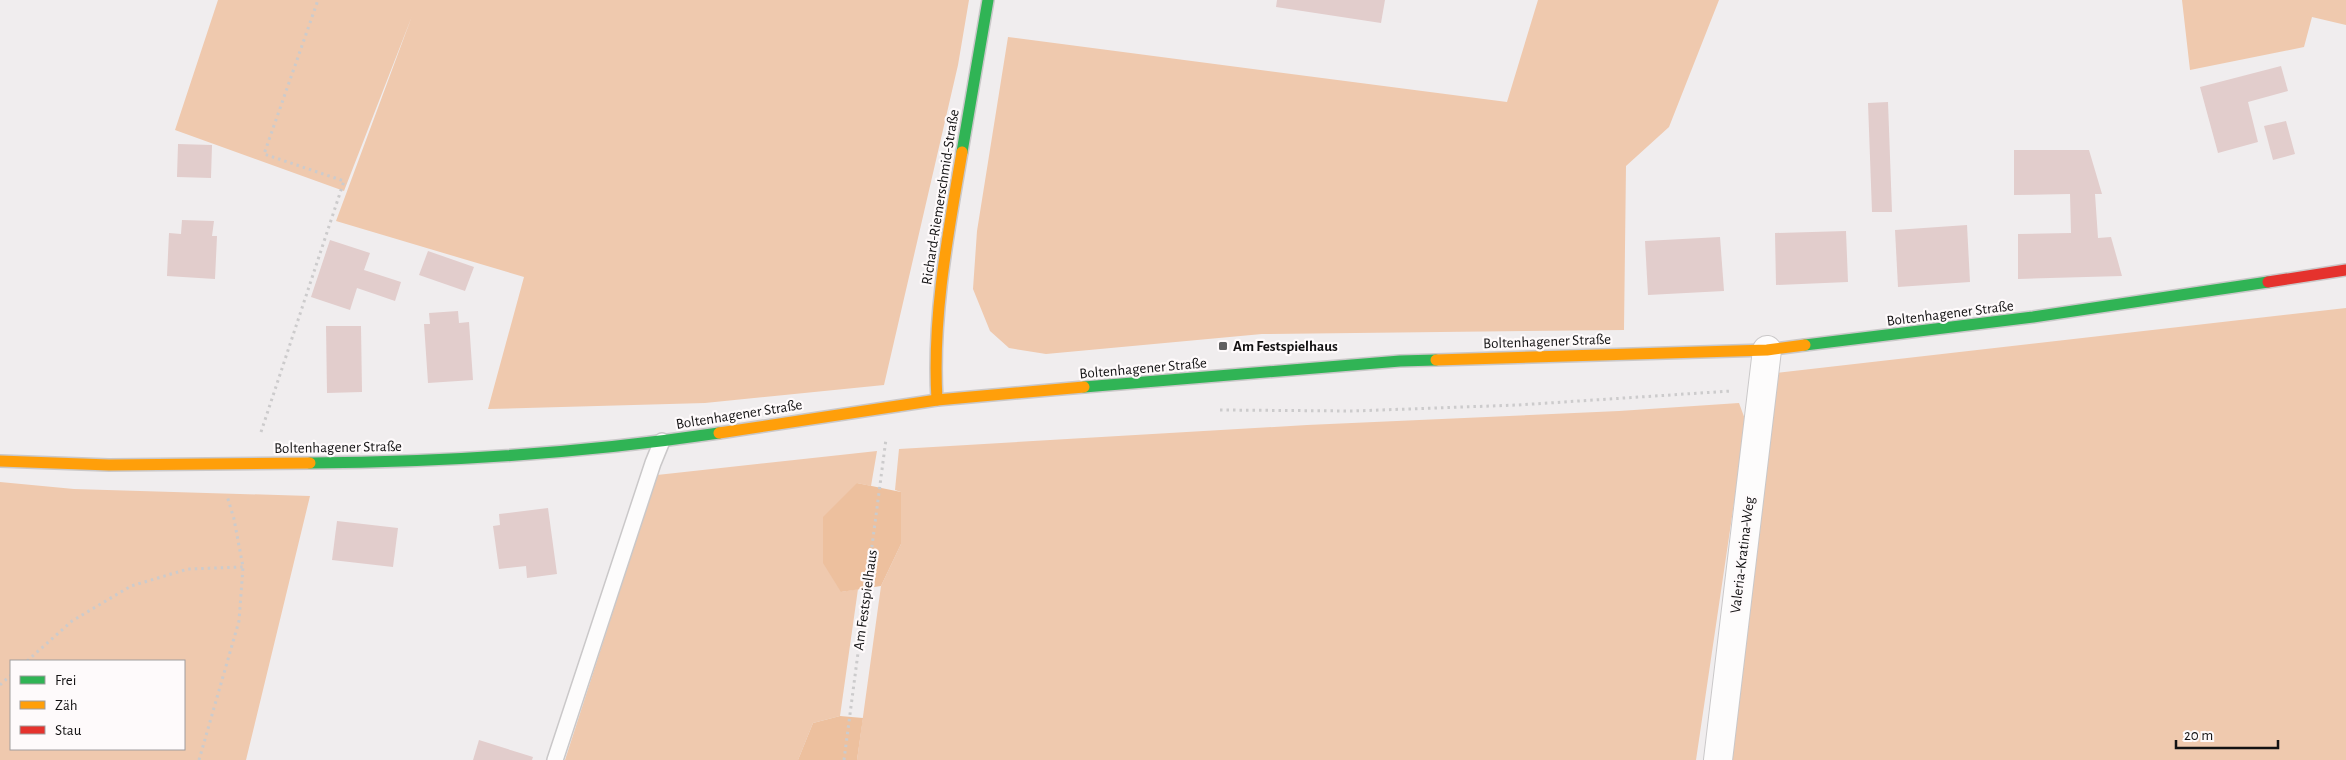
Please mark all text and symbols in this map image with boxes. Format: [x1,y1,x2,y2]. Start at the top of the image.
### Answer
street label: Richard-Riemerschmid-Straße [919,108,962,286]
street label: Boltenhagener Straße [1886,298,2014,329]
street label: Boltenhagener Straße [1483,332,1611,351]
place label: Am Festspielhaus [1233,339,1338,354]
marker: Am Festspielhaus [1217,340,1229,352]
street label: Boltenhagener Straße [1079,355,1207,382]
street label: Boltenhagener Straße [675,397,803,432]
street label: Boltenhagener Straße [274,439,402,456]
street label: Valeria-Kratina-Weg [1728,495,1757,614]
street label: Am Festspielhaus [851,549,880,651]
legend [10,660,185,750]
text: Frei [55,673,76,688]
text: Zäh [55,698,78,713]
scale bar [2176,718,2278,750]
text: Stau [55,723,82,738]
text: 20 m [2184,728,2213,743]

